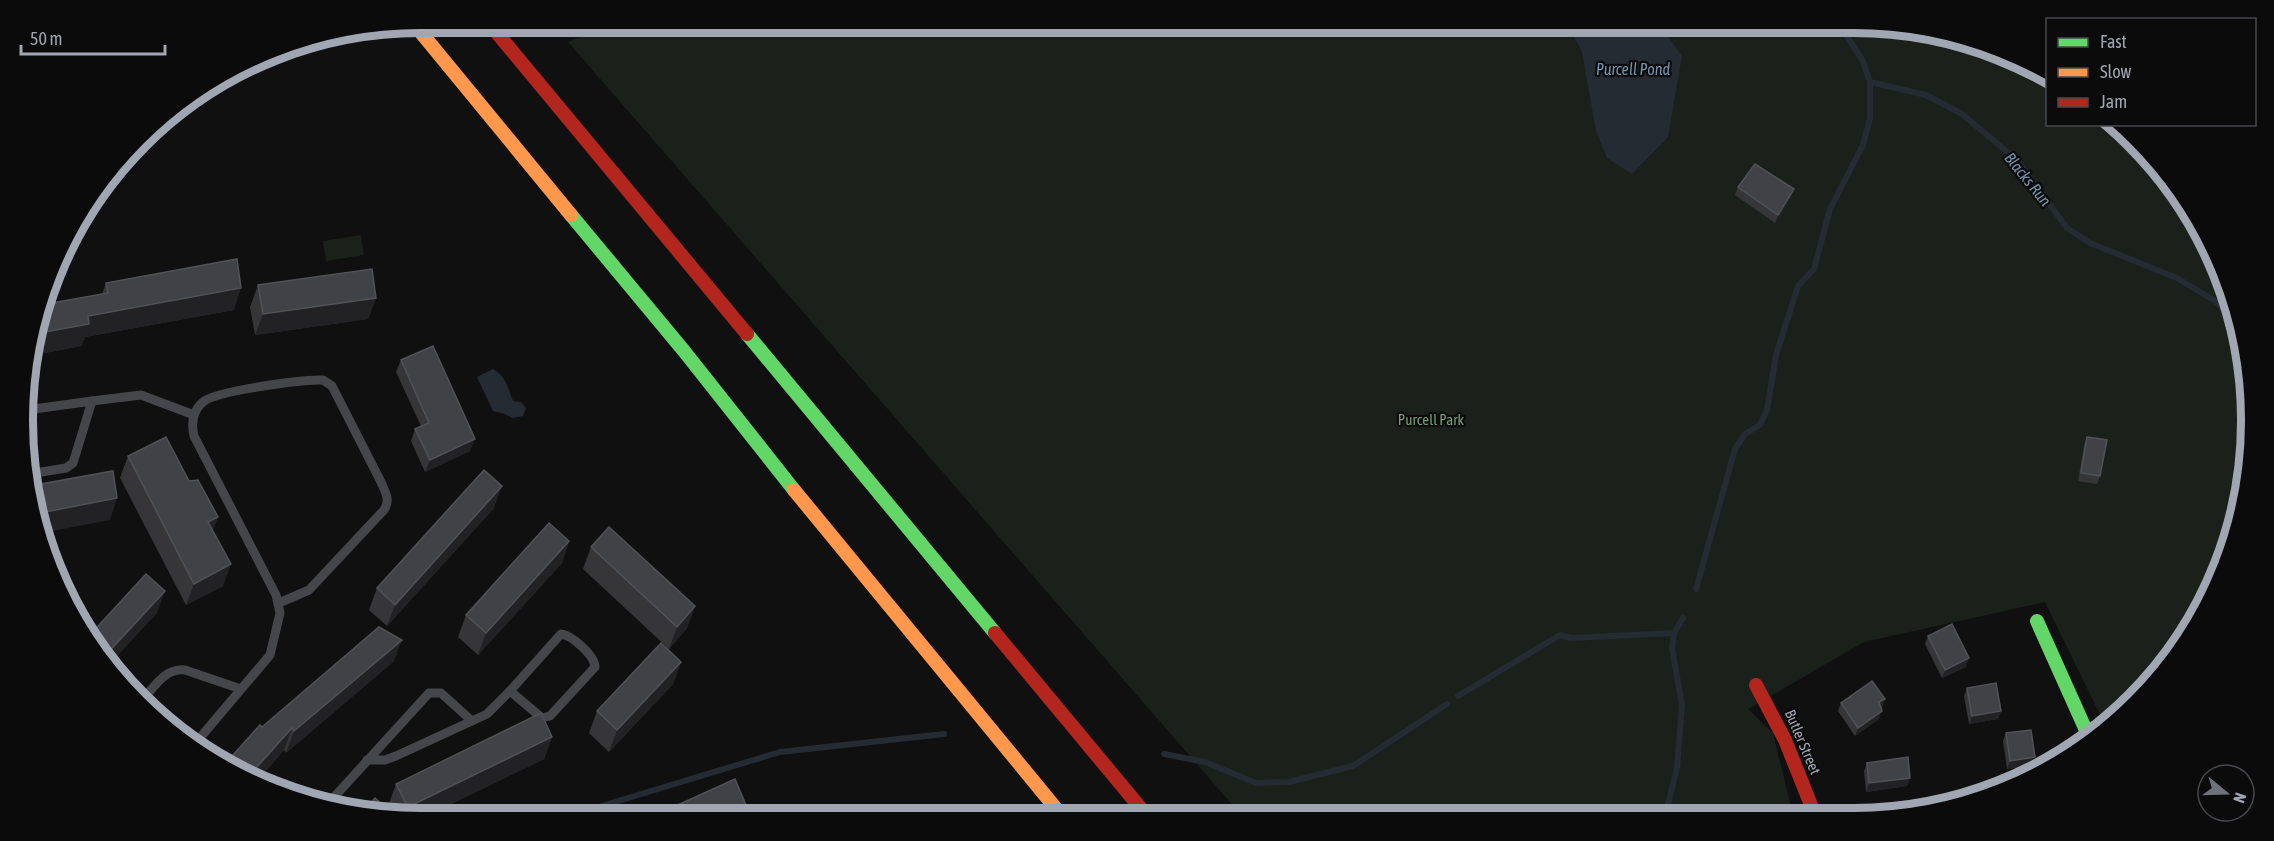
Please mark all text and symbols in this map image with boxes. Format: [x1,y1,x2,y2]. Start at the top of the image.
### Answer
scale bar [21,18,165,56]
legend [2046,18,2256,126]
text: 50 m [30,28,62,49]
text: Fast [2100,31,2127,52]
water label: Purcell Pond [1596,60,1671,78]
text: Slow [2100,61,2131,82]
text: Jam [2100,91,2127,112]
water label: Blacks Run [2001,149,2055,209]
park label: Purcell Park [1398,411,1465,428]
street label: Butler Street [1782,707,1824,777]
north arrow [2196,763,2256,823]
text: N [2230,790,2250,805]

